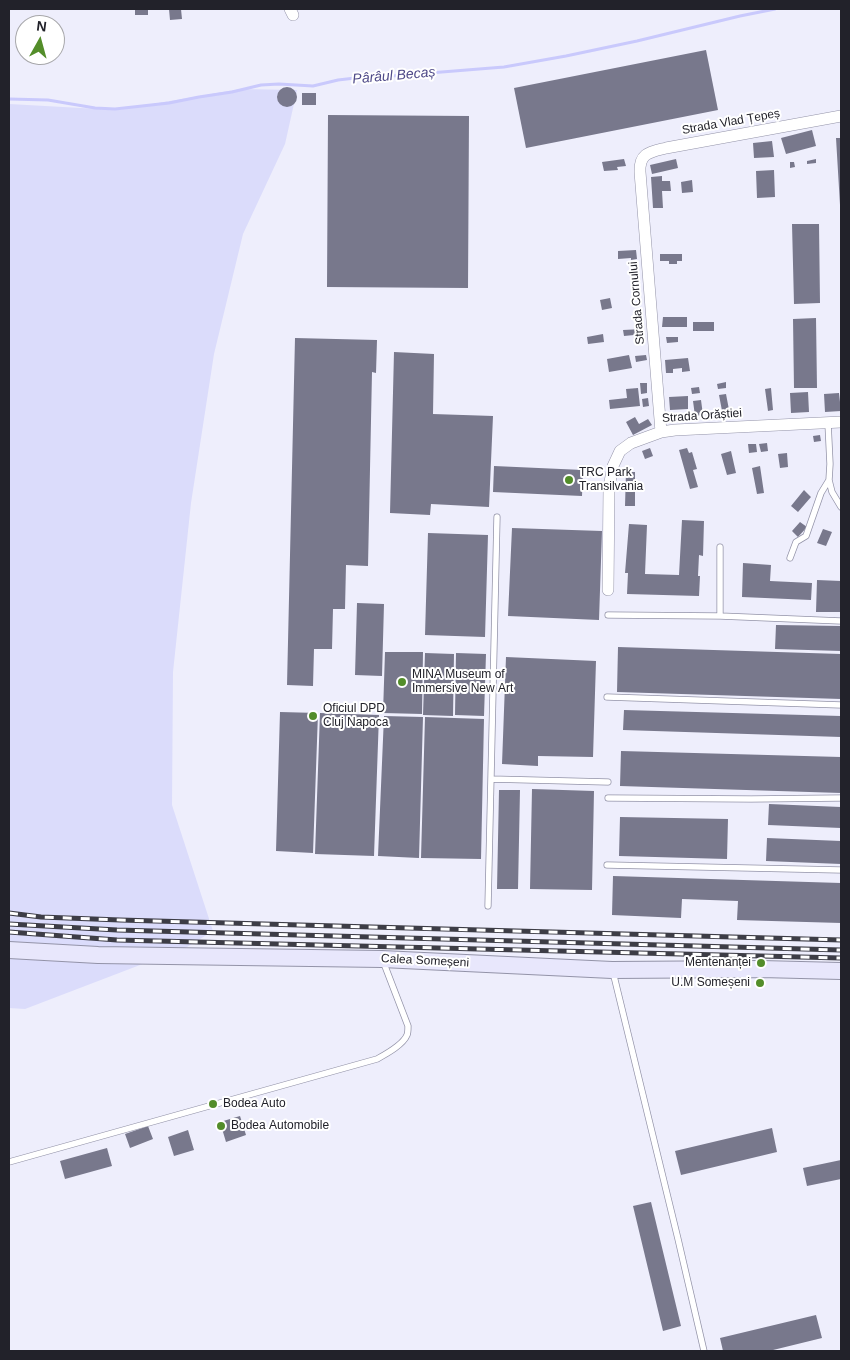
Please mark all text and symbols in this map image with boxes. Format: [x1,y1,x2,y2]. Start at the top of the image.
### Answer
north arrow [15,15,65,65]
text: N [36,18,48,35]
water label: Pârâul Becaș [352,64,436,88]
street label: Strada Vlad Țepeș [681,106,781,138]
street label: Strada Cornului [626,261,648,345]
street label: Strada Orăștiei [662,406,742,426]
place label: TRC Park Transilvania [579,466,643,494]
marker: TRC Park Transilvania [563,474,575,486]
place label: MINA Museum of Immersive New Art [412,668,513,696]
marker: MINA Museum of Immersive New Art [396,676,408,688]
place label: Oficiul DPD Cluj Napoca [323,702,388,730]
marker: Oficiul DPD Cluj Napoca [307,710,319,722]
street label: Calea Someșeni [381,952,469,970]
place label: Mentenanței [685,956,751,970]
marker: Mentenanței [755,957,767,969]
place label: U.M Someșeni [671,976,750,990]
marker: U.M Someșeni [754,977,766,989]
place label: Bodea Auto [223,1097,286,1111]
marker: Bodea Auto [207,1098,219,1110]
place label: Bodea Automobile [231,1119,329,1133]
marker: Bodea Automobile [215,1120,227,1132]

